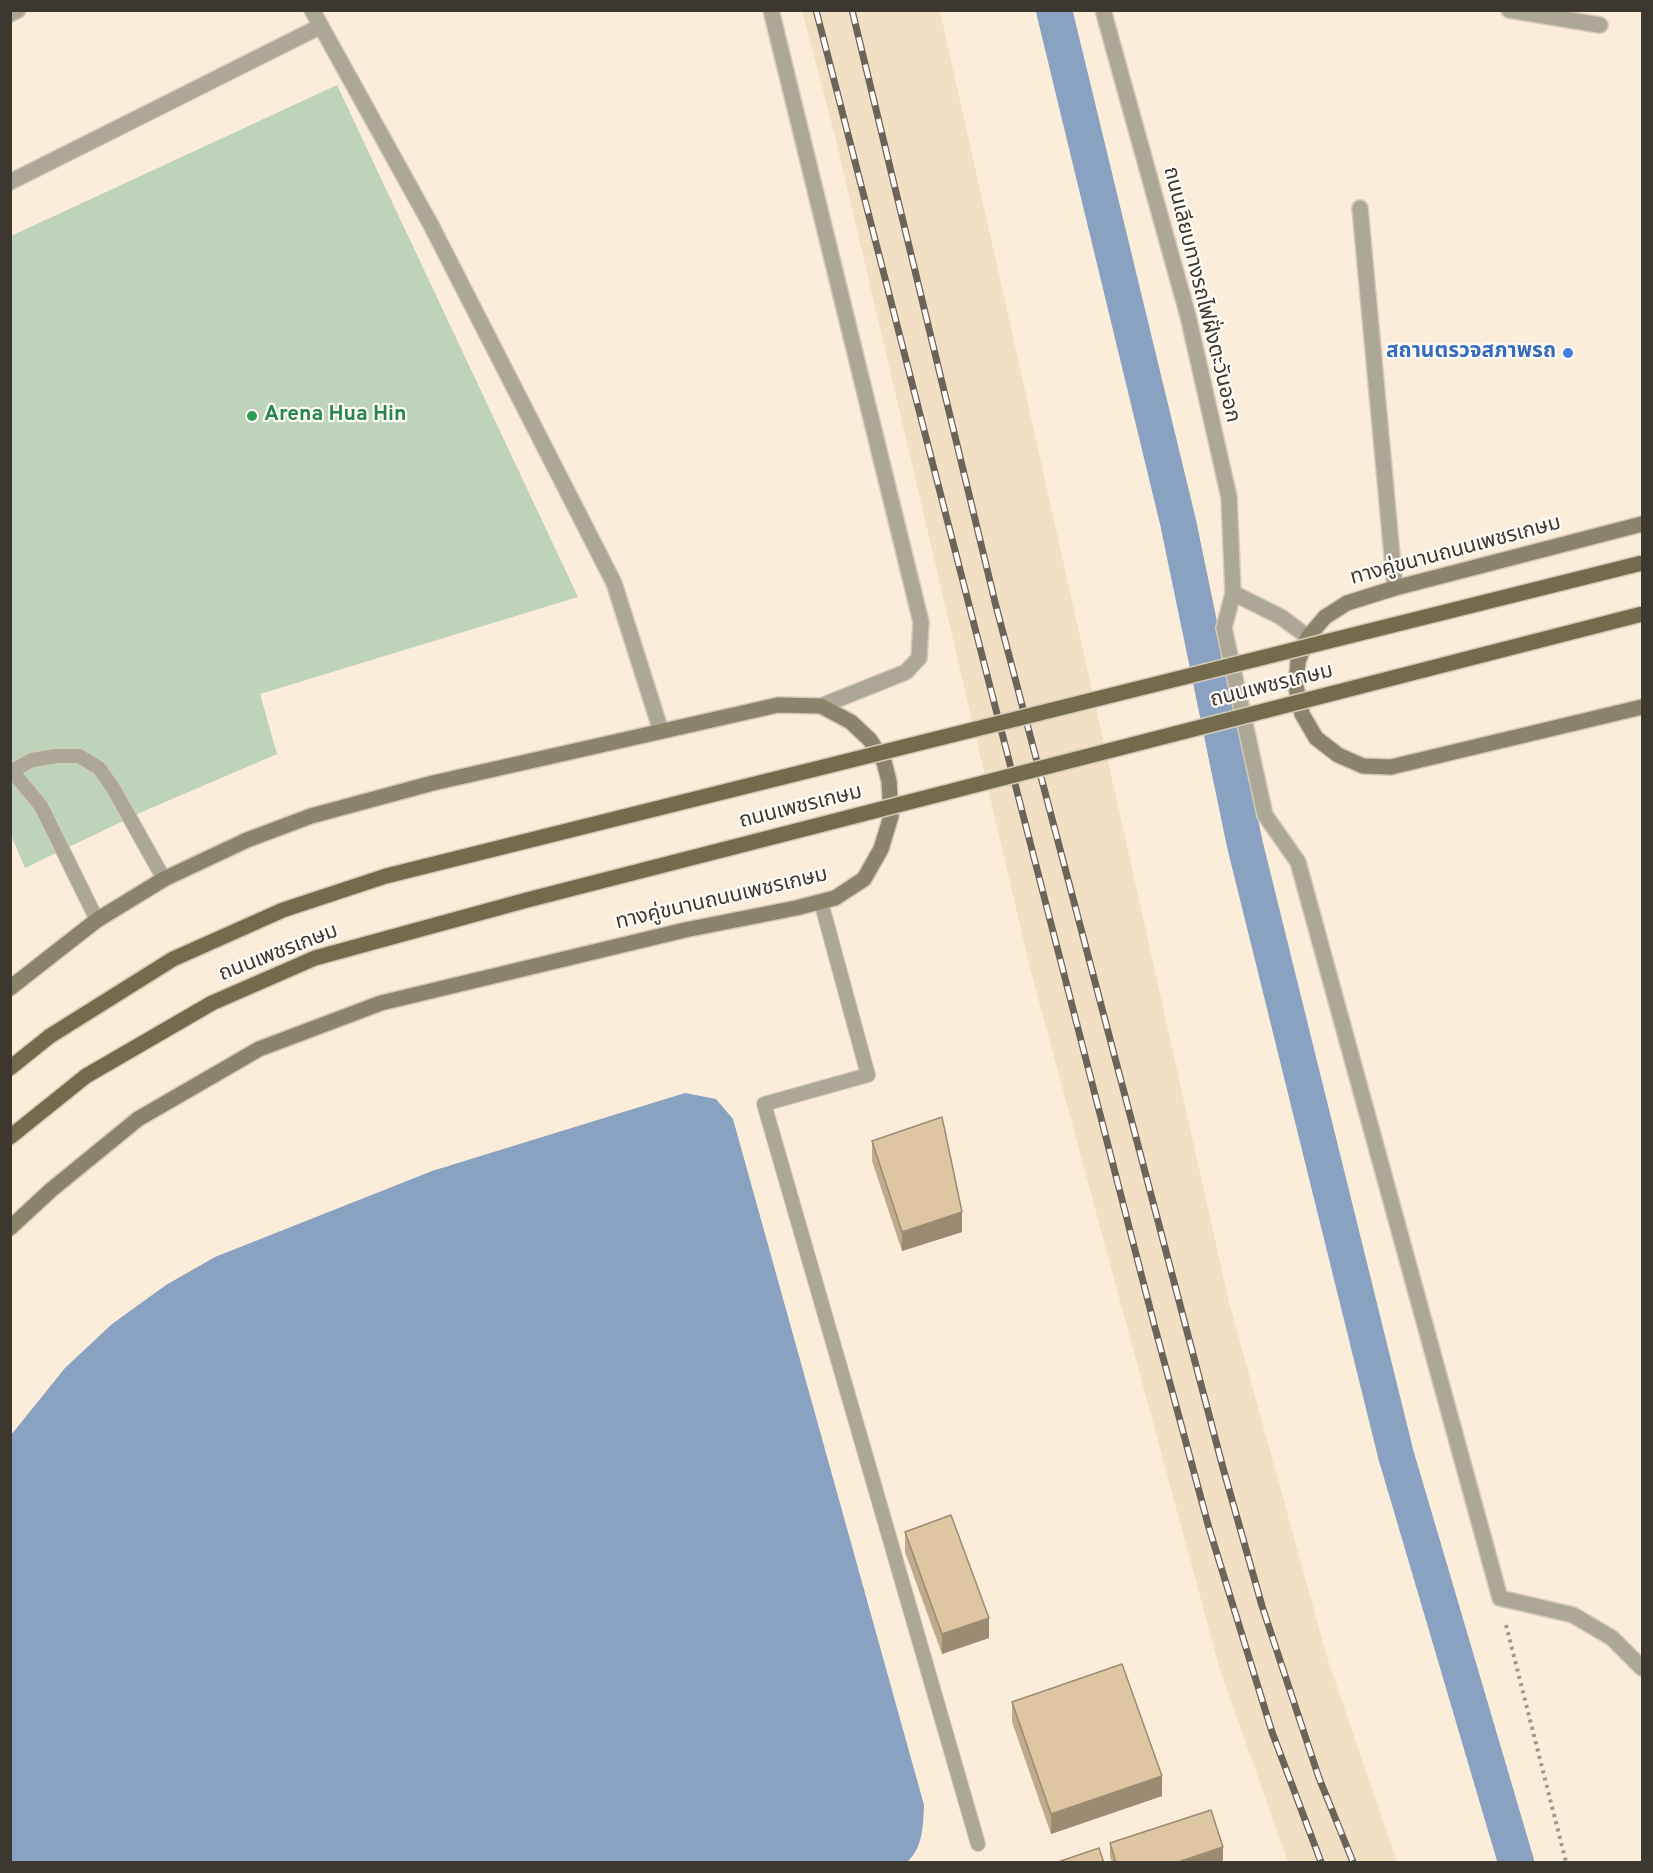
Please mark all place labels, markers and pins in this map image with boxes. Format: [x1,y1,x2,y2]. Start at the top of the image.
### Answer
place label: สถานตรวจสภาพรถ [1386,340,1556,366]
marker: สถานตรวจสภาพรถ [1561,346,1575,360]
place label: Arena Hua Hin [264,403,406,429]
marker: Arena Hua Hin [245,409,259,423]

